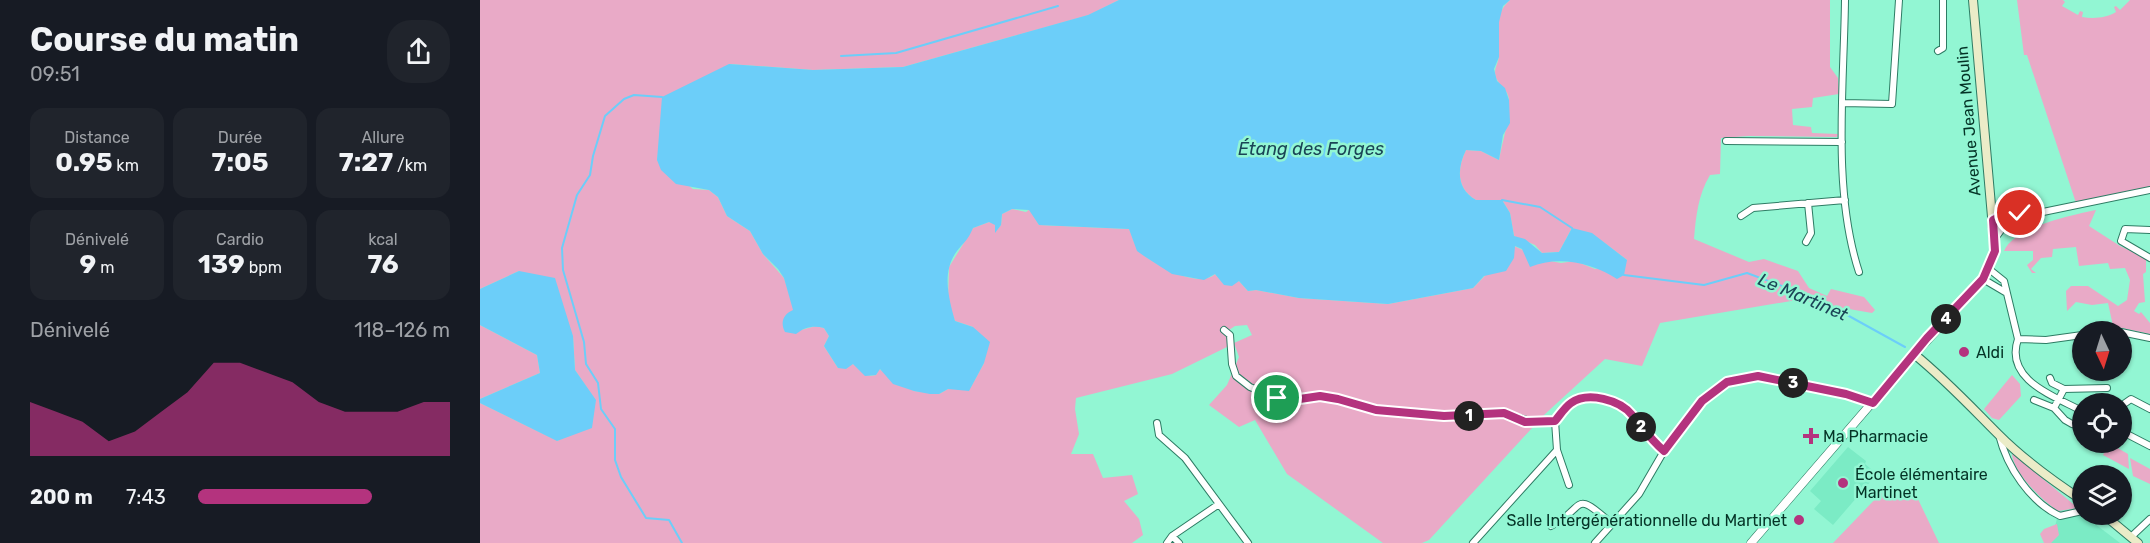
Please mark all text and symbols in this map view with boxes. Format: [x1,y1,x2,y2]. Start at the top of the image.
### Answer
text: Course du matin [30,20,299,59]
button: share [387,20,450,83]
street label: Avenue Jean Moulin [1952,45,1985,197]
text: 09:51 [30,62,80,86]
text: Distance [64,128,130,147]
text: Durée [218,128,262,147]
text: Allure [361,128,405,147]
water label: Étang des Forges [1238,138,1384,160]
text: 0.95 [55,147,112,178]
text: 7:05 [212,147,268,178]
text: 7:27 [339,147,393,178]
text: km [112,156,139,175]
text: /km [393,156,427,175]
pin [1994,187,2045,238]
icon: check [2003,196,2036,229]
text: Dénivelé [65,230,129,249]
text: Cardio [216,230,264,249]
text: kcal [368,230,398,249]
text: 9 [80,249,96,280]
text: 139 [198,249,245,280]
text: 76 [367,249,399,280]
text: m [96,258,114,277]
text: bpm [245,258,282,277]
water label: Le Martinet [1755,268,1852,326]
pin: 4 [1931,304,1961,334]
text: 4 [1941,309,1951,328]
text: Dénivelé [30,318,110,342]
text: 118–126 m [354,318,450,342]
north arrow [2072,321,2132,381]
map controls [2072,321,2132,525]
place label: Aldi [1976,343,2004,362]
marker: Aldi [1957,345,1971,359]
pin: 3 [1778,368,1808,398]
pin [1251,372,1302,423]
text: 3 [1788,373,1798,392]
icon: arrive [1260,381,1293,414]
button: locate [2072,393,2132,453]
pin: 1 [1454,401,1484,431]
text: 1 [1465,406,1473,425]
pin: 2 [1626,412,1656,442]
text: 2 [1636,417,1646,436]
place label: Ma Pharmacie [1823,427,1928,446]
marker: Ma Pharmacie [1804,429,1818,443]
place label: École élémentaire Martinet [1855,465,1988,502]
button: layers [2072,465,2132,525]
marker: École élémentaire Martinet [1836,476,1850,490]
text: 200 m [30,485,93,509]
text: 7:43 [126,485,166,509]
place label: Salle Intergénérationnelle du Martinet [1507,511,1787,530]
marker: Salle Intergénérationnelle du Martinet [1792,513,1806,527]

